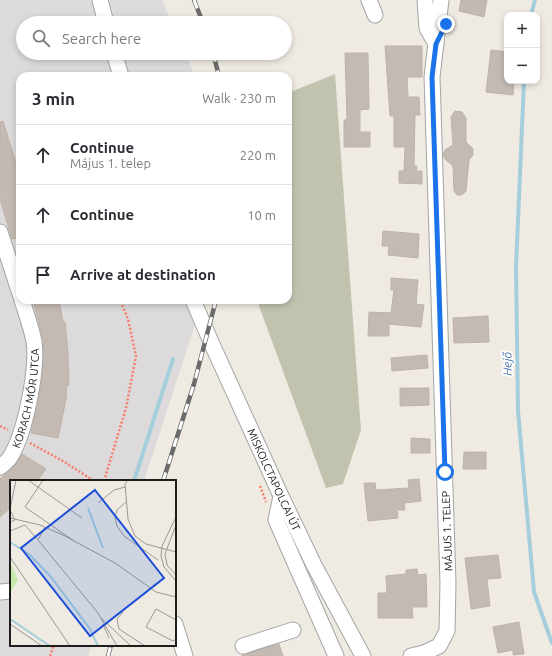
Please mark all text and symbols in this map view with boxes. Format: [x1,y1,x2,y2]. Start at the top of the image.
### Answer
map controls [504,12,540,84]
button: + [504,12,540,48]
route end [437,15,455,33]
search box [16,16,292,60]
icon: search [30,27,52,49]
text: Search here [62,30,141,47]
button: − [504,48,540,84]
text: 3 min [32,89,75,108]
text: Walk · 230 m [202,91,276,105]
text: Continue [70,139,134,156]
icon: ahead [32,144,54,166]
text: 220 m [240,148,276,162]
text: Május 1. telep [70,156,151,170]
icon: ahead [32,204,54,226]
text: Continue [70,206,134,223]
text: 10 m [247,208,276,222]
icon: arrive [32,264,54,286]
text: Arrive at destination [70,266,216,283]
street label: KORACH MÓR UTCA [10,348,41,450]
water label: Hejő [500,351,514,376]
street label: MISKOLCTAPOLCAI ÚT [245,427,303,533]
route start [436,463,454,481]
inset map [10,480,176,646]
street label: MÁJUS 1. TELEP [439,490,454,571]

